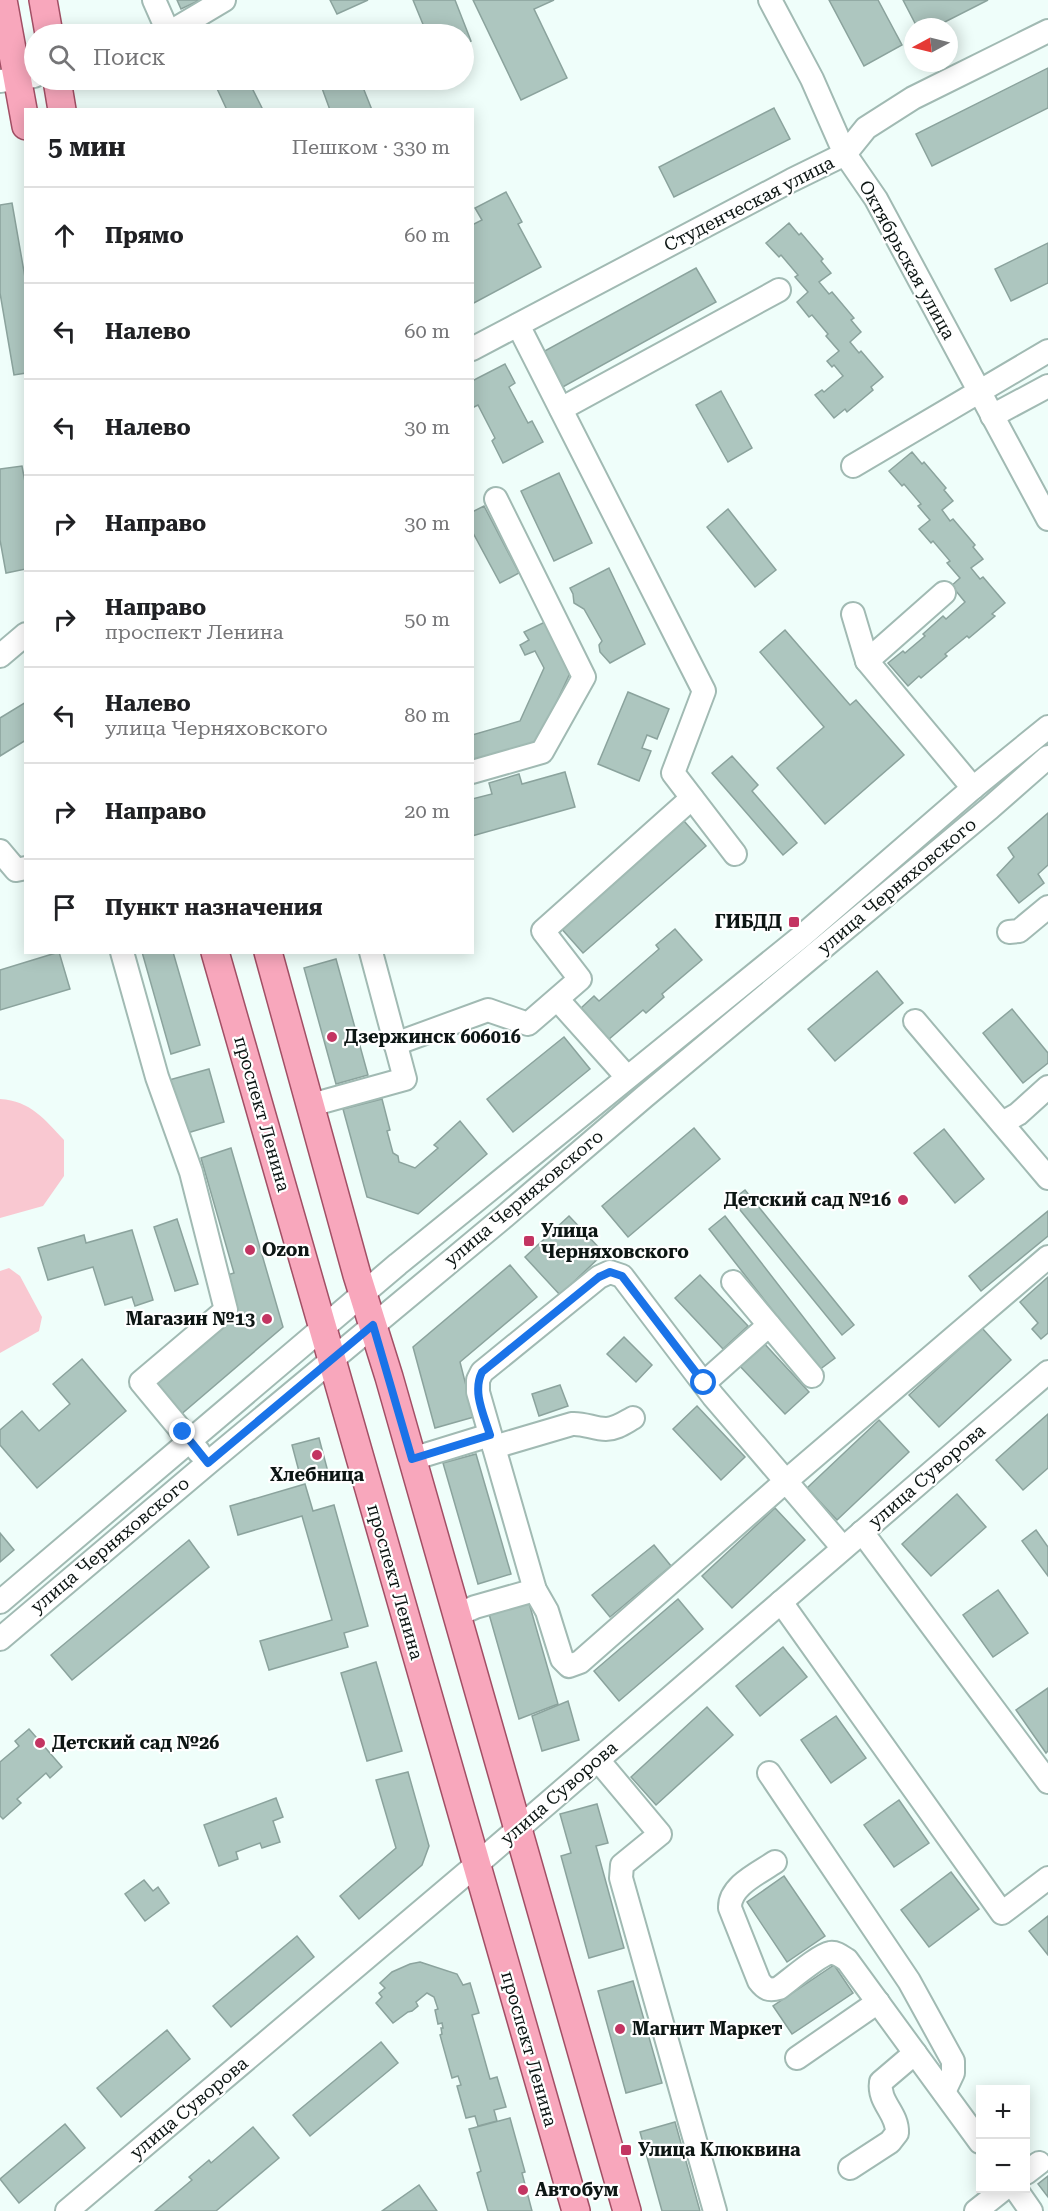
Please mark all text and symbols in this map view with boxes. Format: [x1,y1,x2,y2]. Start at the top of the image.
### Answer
north arrow [904,18,958,72]
search box [24,24,474,90]
icon: search [45,41,78,74]
text: Поиск [93,45,165,70]
text: 5 мин [48,132,126,162]
text: Пешком · 330 m [292,135,450,159]
street label: Студенческая улица [660,151,837,256]
street label: Октябрьская улица [855,177,960,343]
icon: ahead [48,219,81,252]
text: Прямо [105,223,184,248]
text: 60 m [404,223,450,247]
icon: left [48,315,81,348]
text: Налево [105,319,191,344]
text: 60 m [404,319,450,343]
icon: left [48,411,81,444]
text: Налево [105,415,191,440]
text: 30 m [404,415,450,439]
icon: right [48,507,81,540]
text: Направо [105,511,206,536]
text: 30 m [404,511,450,535]
text: Направо [105,595,206,620]
icon: right [48,603,81,636]
text: 50 m [404,607,450,631]
text: проспект Ленина [105,620,284,644]
text: Налево [105,691,191,716]
icon: left [48,699,81,732]
text: 80 m [404,703,450,727]
text: улица Черняховского [105,716,328,740]
icon: right [48,795,81,828]
text: Направо [105,799,206,824]
text: 20 m [404,799,450,823]
street label: улица Черняховского [813,813,980,958]
icon: arrive [48,891,81,924]
text: Пункт назначения [105,895,323,920]
place label: ГИБДД [715,911,782,932]
marker: ГИБДД [787,915,801,929]
place label: Дзержинск 606016 [344,1026,521,1047]
marker: Дзержинск 606016 [325,1030,339,1044]
street label: проспект Ленина [230,1034,295,1194]
street label: улица Черняховского [440,1125,607,1270]
place label: Детский сад №16 [724,1189,891,1210]
marker: Детский сад №16 [896,1193,910,1207]
place label: Улица Черняховского [541,1220,689,1262]
marker: Улица Черняховского [522,1234,536,1248]
place label: Ozon [262,1239,310,1260]
marker: Ozon [243,1243,257,1257]
place label: Магазин №13 [126,1308,255,1329]
marker: Магазин №13 [260,1312,274,1326]
route start [690,1369,716,1395]
route end [169,1418,195,1444]
street label: улица Суворова [864,1419,989,1532]
marker: Хлебница [310,1448,324,1462]
place label: Хлебница [270,1464,364,1485]
street label: улица Черняховского [26,1472,193,1617]
street label: проспект Ленина [363,1502,428,1662]
place label: Детский сад №26 [52,1732,219,1753]
marker: Детский сад №26 [33,1736,47,1750]
street label: улица Суворова [496,1736,621,1849]
street label: проспект Ленина [497,1969,562,2129]
place label: Магнит Маркет [632,2018,783,2039]
marker: Магнит Маркет [613,2022,627,2036]
street label: улица Суворова [126,2052,252,2163]
map controls [976,2085,1030,2193]
button: + [976,2085,1030,2139]
place label: Улица Клюквина [638,2139,801,2160]
button: − [976,2139,1030,2193]
marker: Улица Клюквина [619,2143,633,2157]
place label: Автобум [535,2179,619,2200]
marker: Автобум [516,2183,530,2197]

